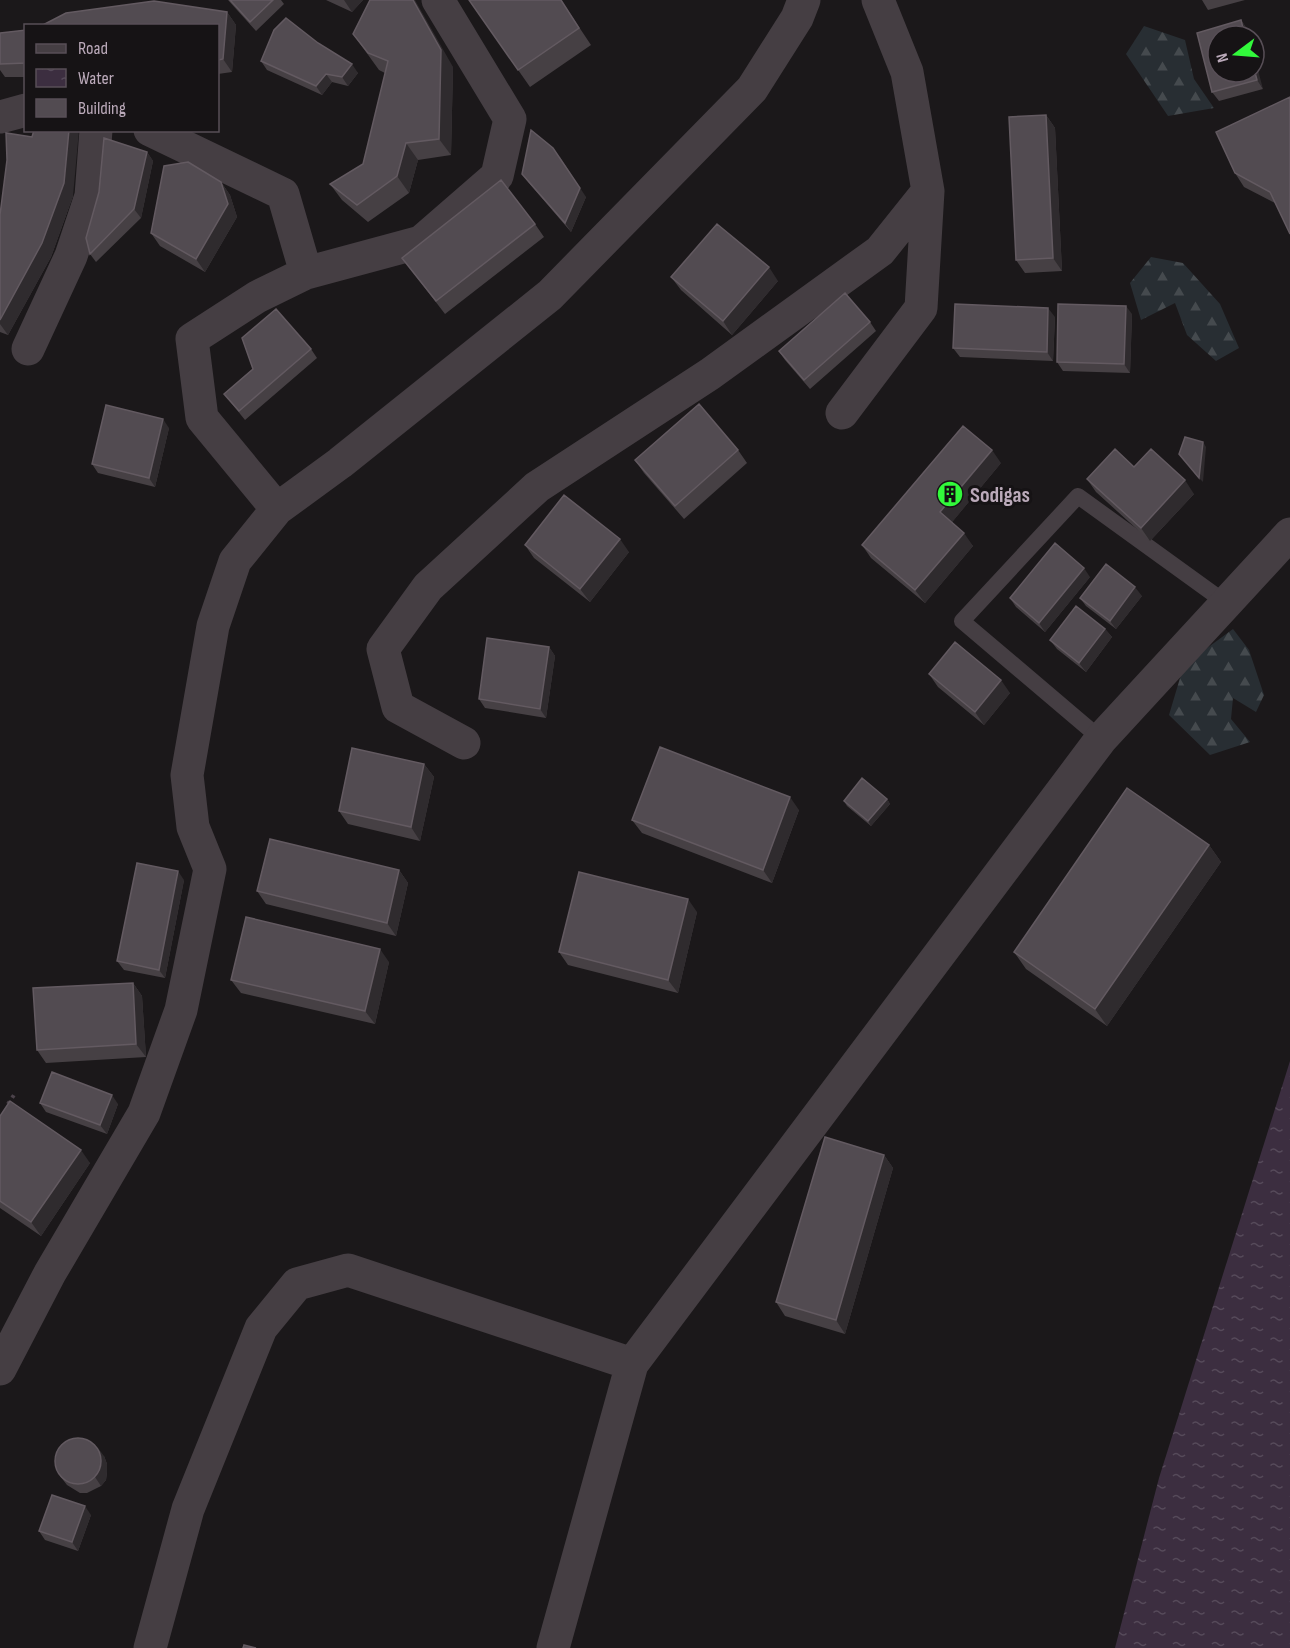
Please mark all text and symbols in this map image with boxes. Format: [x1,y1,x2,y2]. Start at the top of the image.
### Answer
legend [24,24,219,132]
north arrow [1206,24,1266,84]
text: Road [78,38,108,59]
text: N [1213,51,1233,64]
text: Water [78,68,114,89]
text: Building [78,98,126,119]
building icon: Sodigas [935,479,965,509]
place label: Sodigas [970,482,1030,509]

